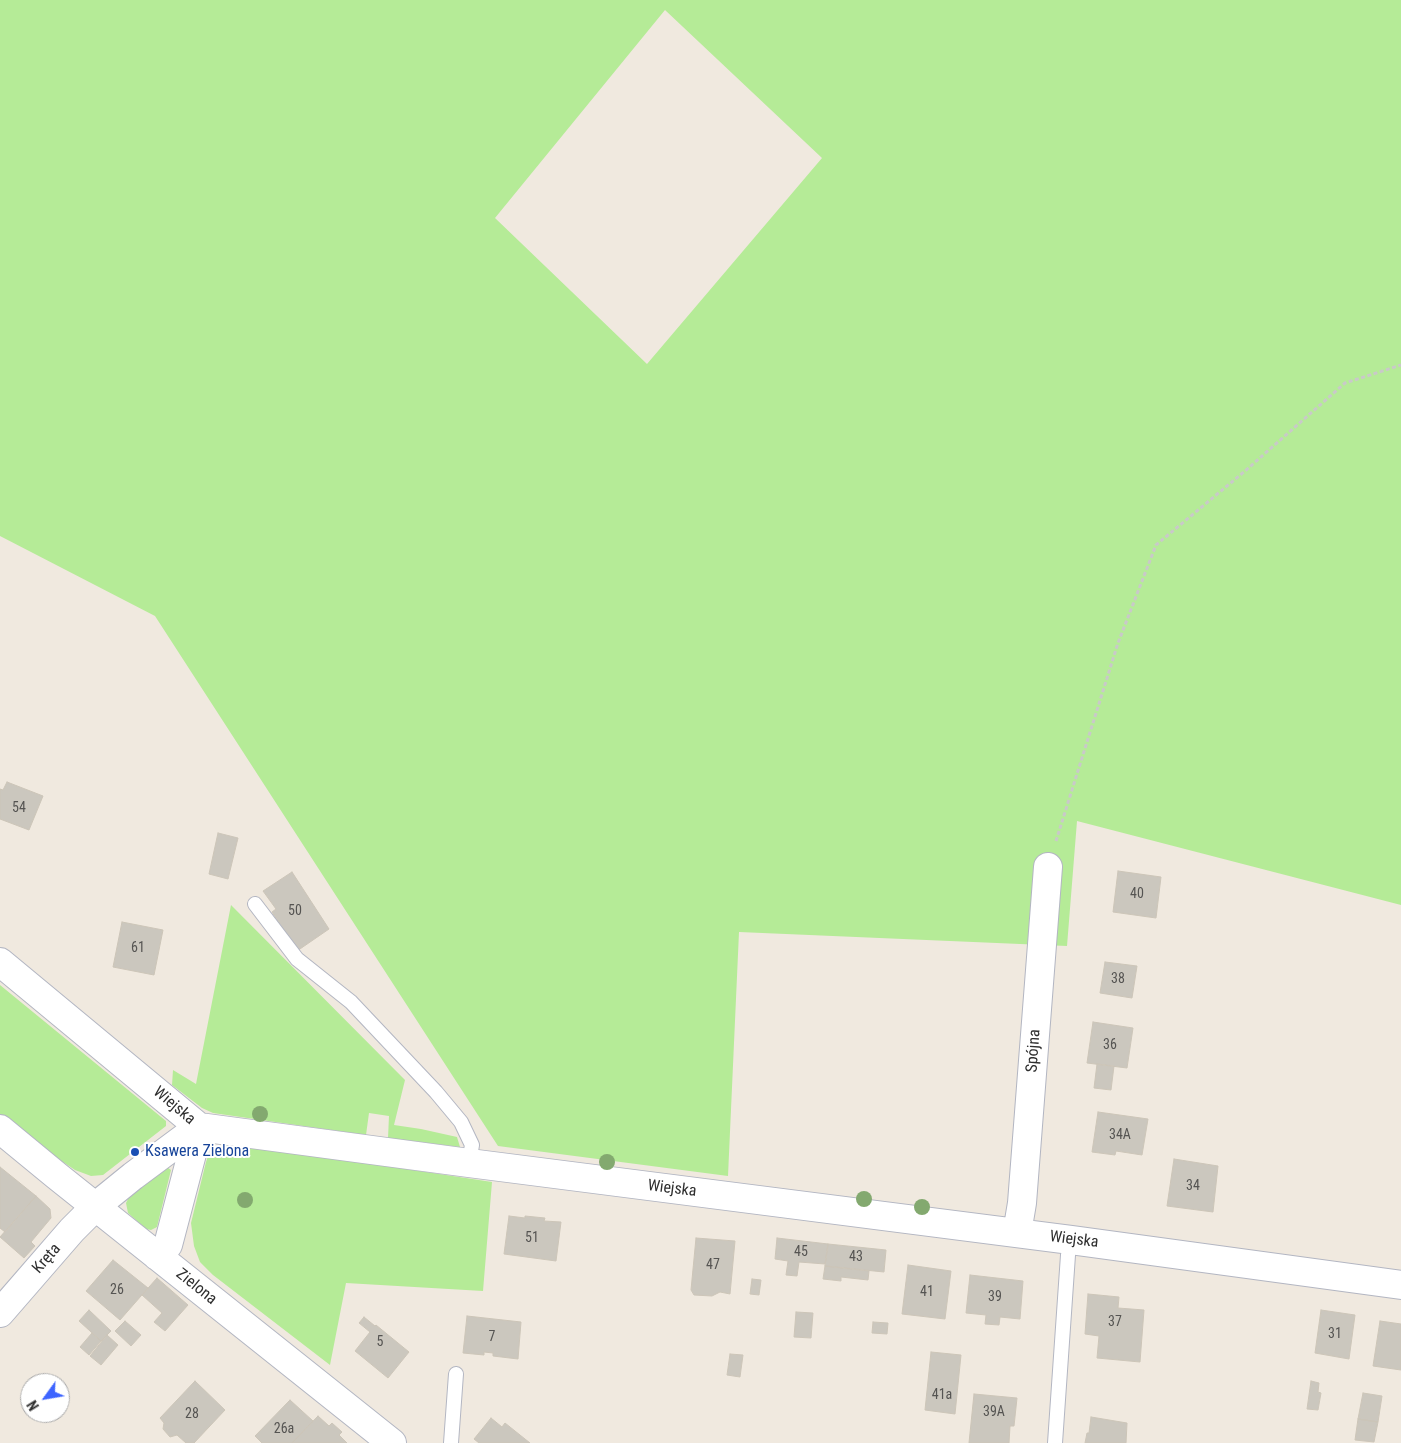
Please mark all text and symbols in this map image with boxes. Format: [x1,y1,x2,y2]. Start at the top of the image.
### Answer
house number: 54 [12,800,26,816]
house number: 40 [1130,886,1144,902]
house number: 50 [288,903,302,919]
house number: 61 [131,940,145,956]
house number: 38 [1111,971,1125,987]
street label: Spójna [1023,1029,1045,1073]
house number: 36 [1103,1037,1117,1053]
street label: Wiejska [149,1083,199,1129]
house number: 34A [1109,1127,1131,1143]
place label: Ksawera Zielona [145,1142,249,1162]
marker: Ksawera Zielona [129,1146,141,1158]
street label: Wiejska [646,1176,698,1202]
house number: 34 [1186,1178,1200,1194]
street label: Wiejska [1048,1227,1100,1253]
house number: 51 [525,1230,539,1246]
street label: Kręta [29,1240,65,1278]
house number: 45 [794,1244,808,1260]
house number: 43 [849,1249,863,1265]
house number: 47 [706,1257,720,1273]
street label: Zielona [172,1265,220,1309]
house number: 26 [110,1282,124,1298]
house number: 41 [920,1284,934,1300]
house number: 39 [988,1289,1002,1305]
house number: 37 [1108,1314,1122,1330]
house number: 31 [1328,1326,1342,1342]
house number: 7 [489,1329,495,1345]
house number: 5 [377,1334,383,1350]
north arrow [20,1373,70,1423]
house number: 41a [932,1387,952,1403]
text: N [24,1398,42,1413]
house number: 39A [983,1404,1005,1420]
house number: 28 [185,1406,199,1422]
house number: 26a [274,1421,294,1437]

